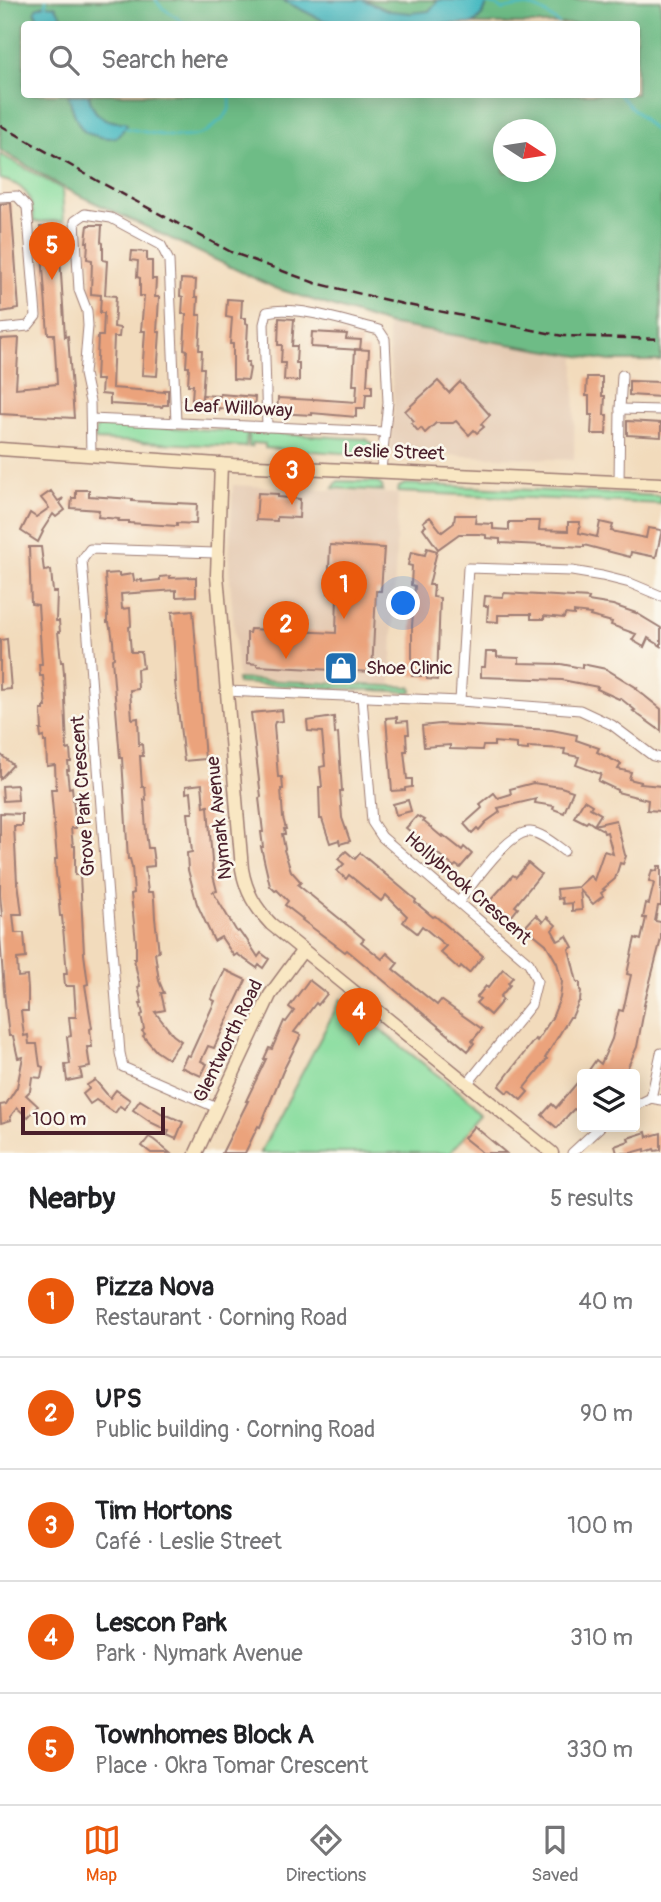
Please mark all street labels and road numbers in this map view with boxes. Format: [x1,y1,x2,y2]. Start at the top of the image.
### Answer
street label: Leaf Willoway [183,393,293,423]
street label: Leslie Street [343,438,445,466]
street label: Grove Park Crescent [65,714,101,877]
street label: Nymark Avenue [201,755,237,881]
street label: Hollybrook Crescent [400,826,537,950]
street label: Glentworth Road [188,976,268,1106]

